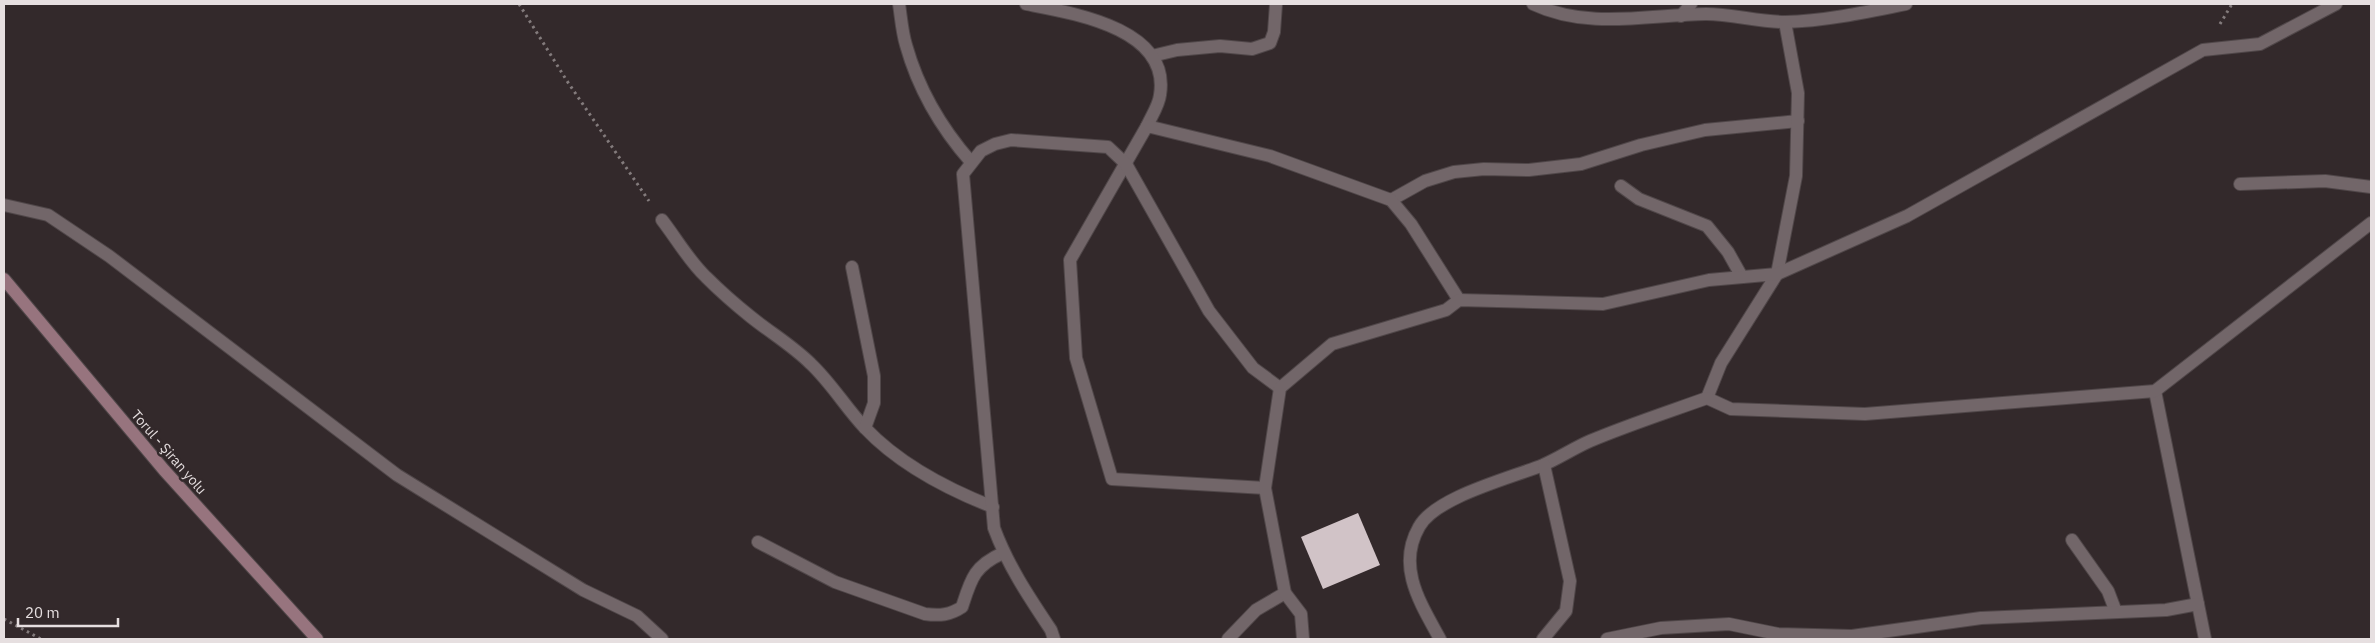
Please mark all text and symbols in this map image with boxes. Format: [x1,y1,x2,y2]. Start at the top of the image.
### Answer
street label: Torul - Şiran yolu [127,406,211,498]
scale bar [18,596,118,628]
text: 20 m [25,603,60,622]

